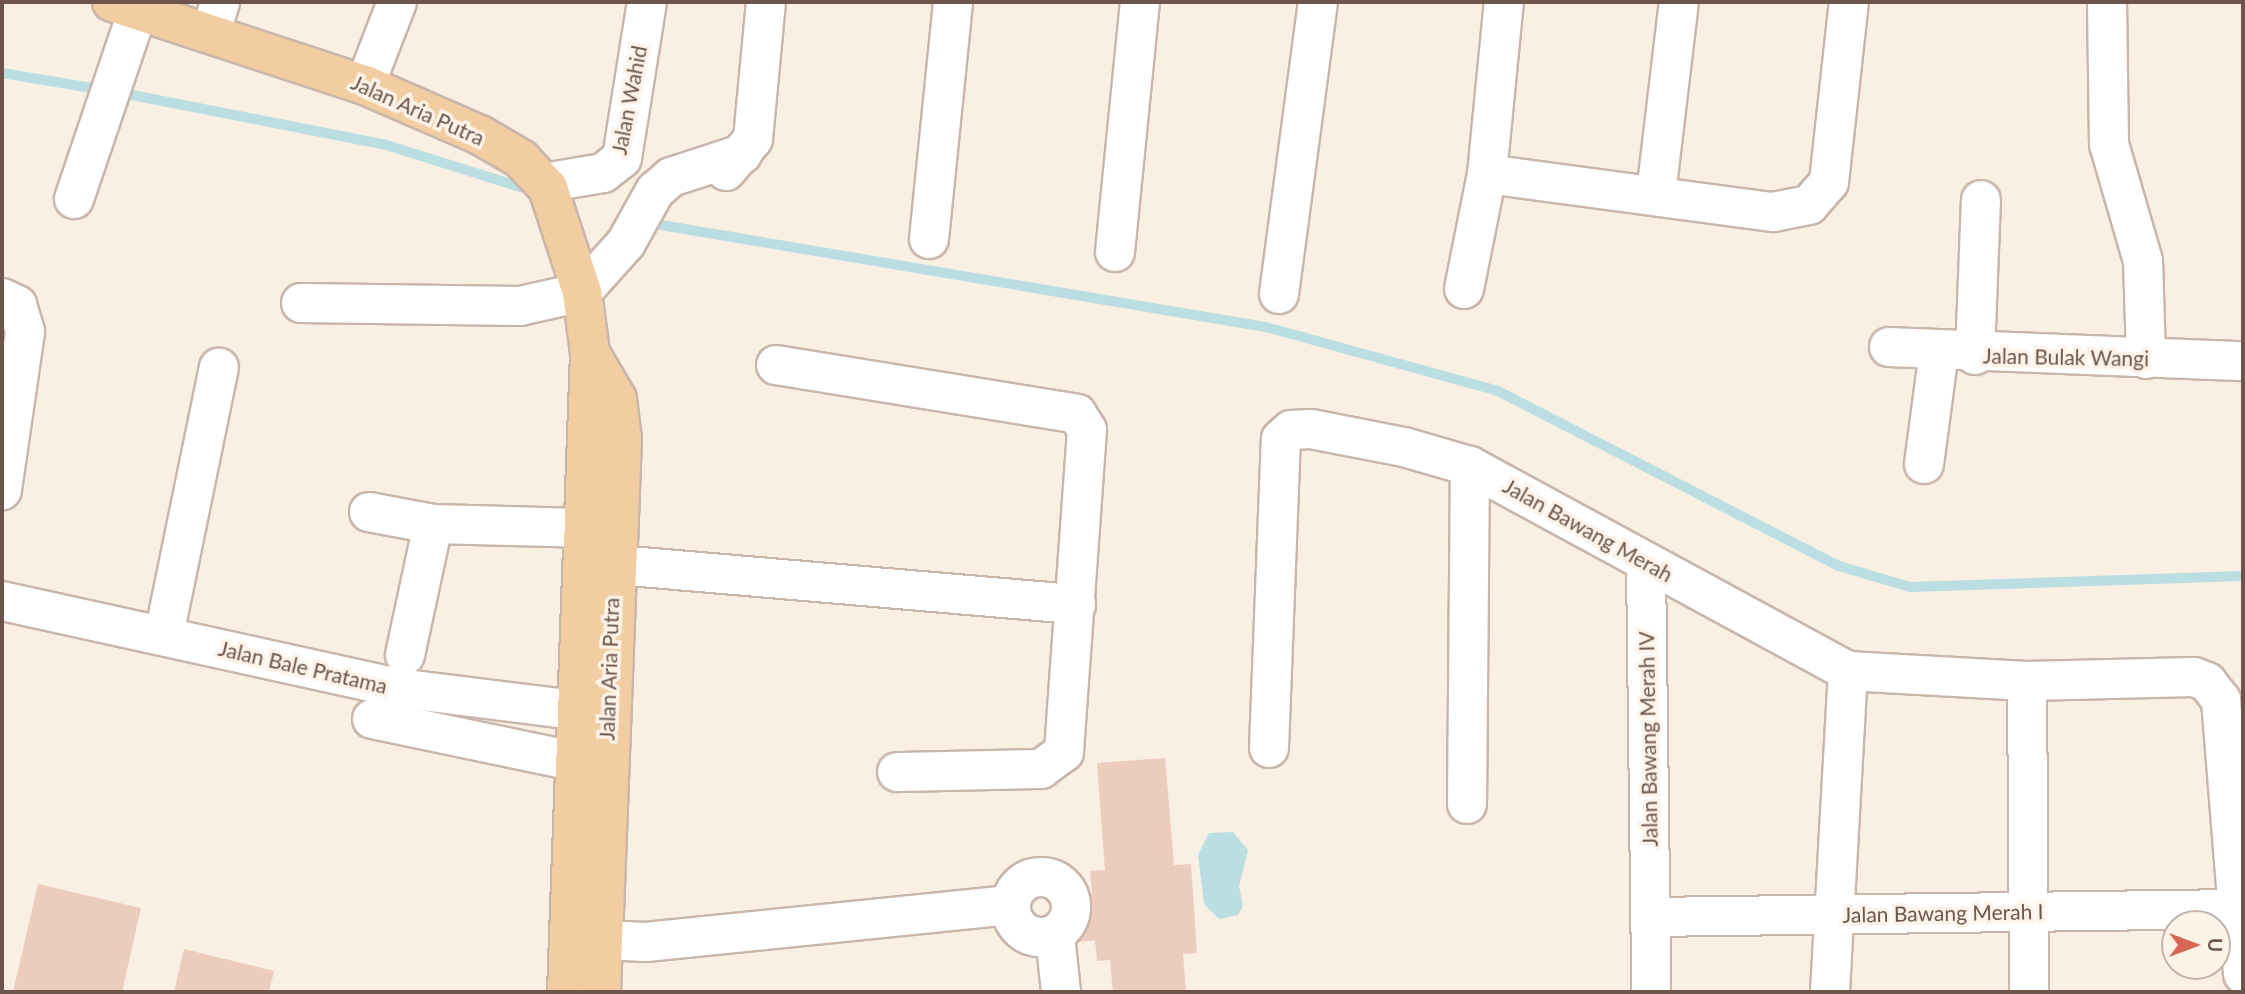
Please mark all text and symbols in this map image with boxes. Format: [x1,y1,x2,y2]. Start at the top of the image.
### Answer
street label: Jalan Wahid [606,43,652,157]
street label: Jalan Aria Putra [347,69,489,151]
street label: Jalan Bulak Wangi [1983,343,2149,371]
street label: Jalan Bawang Merah [1499,473,1677,587]
street label: Jalan Aria Putra [594,597,624,741]
street label: Jalan Bawang Merah IV [1634,631,1662,847]
street label: Jalan Bale Pratama [216,635,390,699]
street label: Jalan Bawang Merah I [1842,899,2044,927]
north arrow [2161,910,2231,980]
text: U [2204,938,2227,952]

